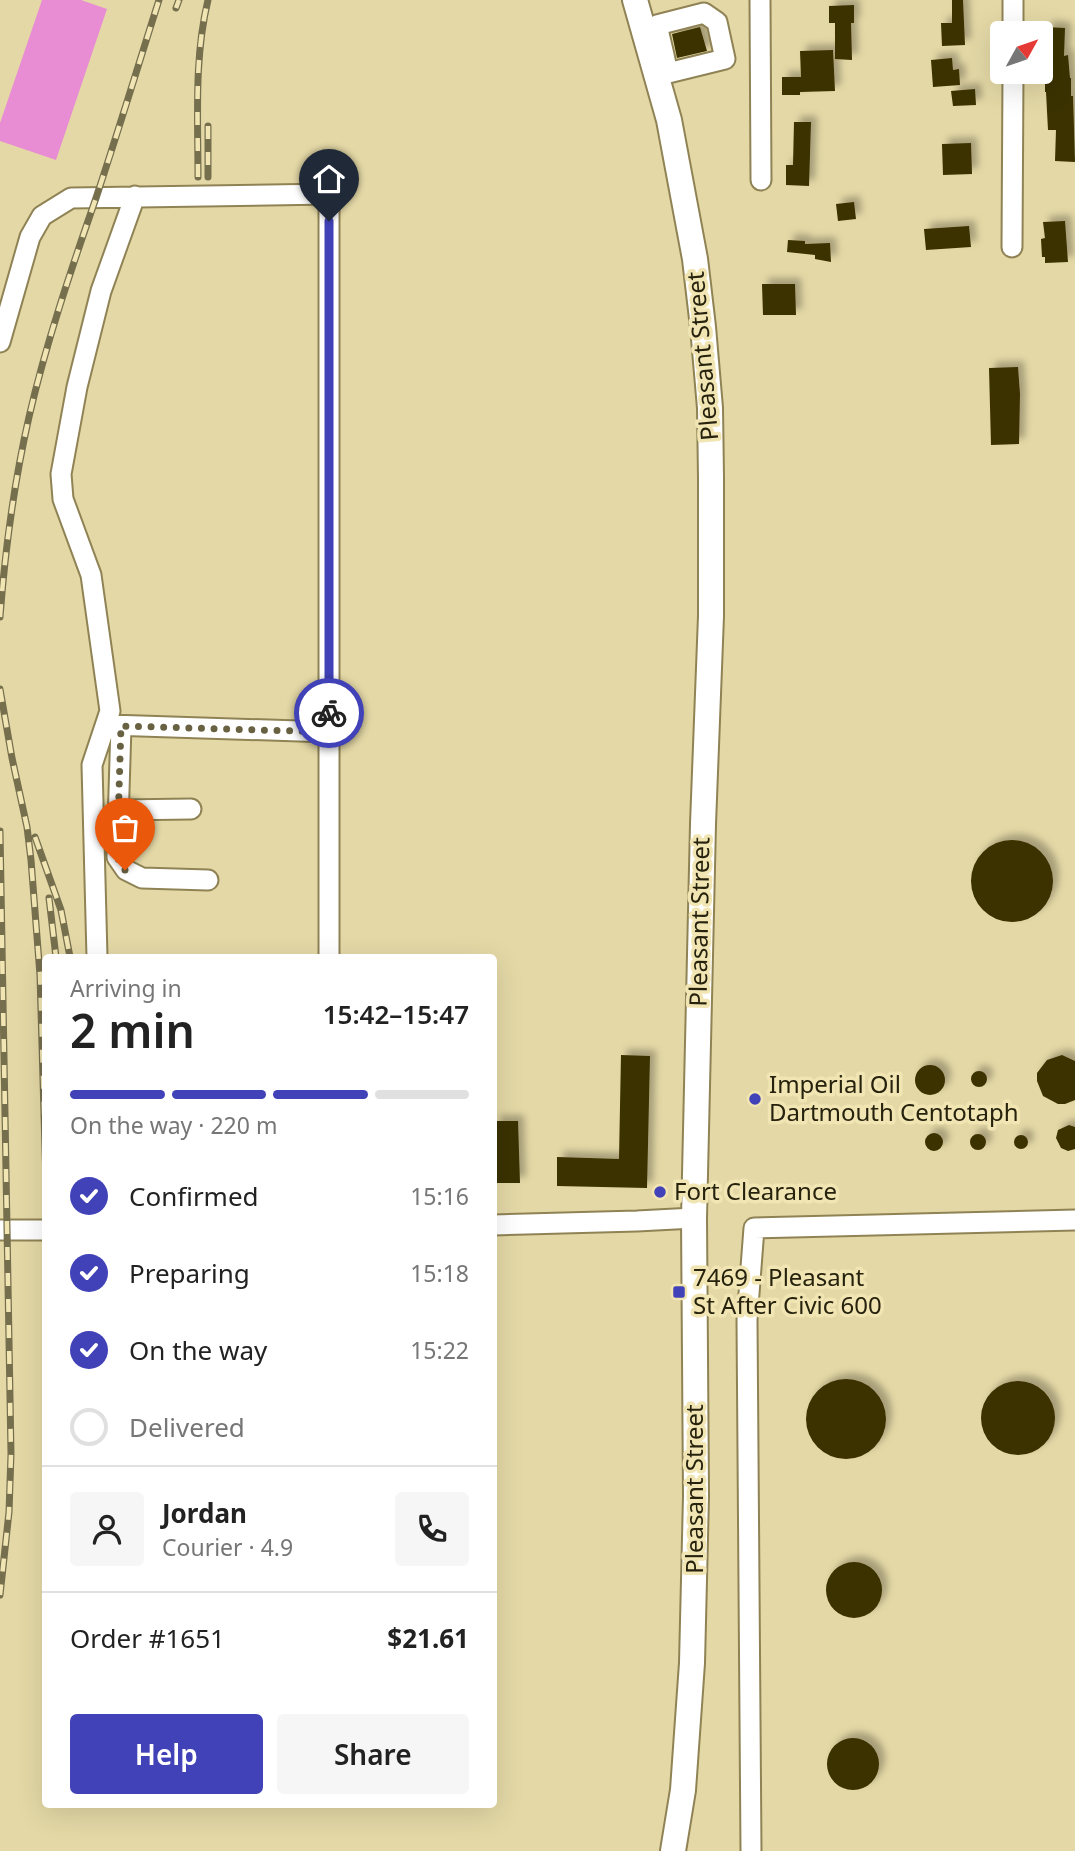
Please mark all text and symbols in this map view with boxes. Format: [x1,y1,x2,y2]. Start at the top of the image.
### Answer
north arrow [990,21,1054,84]
map controls [990,21,1053,84]
pin [299,149,359,221]
icon: home [310,160,348,198]
street label: Pleasant Street [678,270,725,442]
courier [294,678,364,748]
icon: bike [310,694,348,732]
pin [95,798,155,870]
icon: bag [106,809,144,847]
street label: Pleasant Street [681,837,716,1007]
text: Arriving in [70,972,182,1004]
text: 15:42–15:47 [323,996,469,1032]
text: 2 min [70,999,195,1061]
place label: Imperial Oil Dartmouth Centotaph [769,1067,1019,1128]
marker: Imperial Oil Dartmouth Centotaph [747,1091,763,1107]
text: On the way · 220 m [70,1109,277,1141]
place label: Fort Clearance [674,1174,837,1207]
icon: check [70,1177,108,1215]
text: Confirmed [129,1178,259,1214]
text: 15:16 [410,1180,469,1212]
marker: Fort Clearance [652,1184,668,1200]
icon: check [70,1254,108,1292]
text: Preparing [129,1255,250,1291]
text: 15:18 [410,1257,469,1289]
place label: 7469 - Pleasant St After Civic 600 [693,1260,882,1321]
marker: 7469 - Pleasant St After Civic 600 [671,1284,687,1300]
icon: check [70,1331,108,1369]
text: On the way [129,1332,267,1368]
text: 15:22 [410,1334,469,1366]
street label: Pleasant Street [677,1404,710,1574]
text: Delivered [129,1409,245,1445]
button: person [70,1492,144,1566]
button: phone [395,1492,469,1566]
text: Jordan [162,1495,247,1531]
text: Courier · 4.9 [162,1531,293,1563]
text: Order #1651 [70,1620,225,1656]
text: $21.61 [387,1620,469,1656]
button: Help [70,1714,263,1794]
button: Share [277,1714,469,1794]

